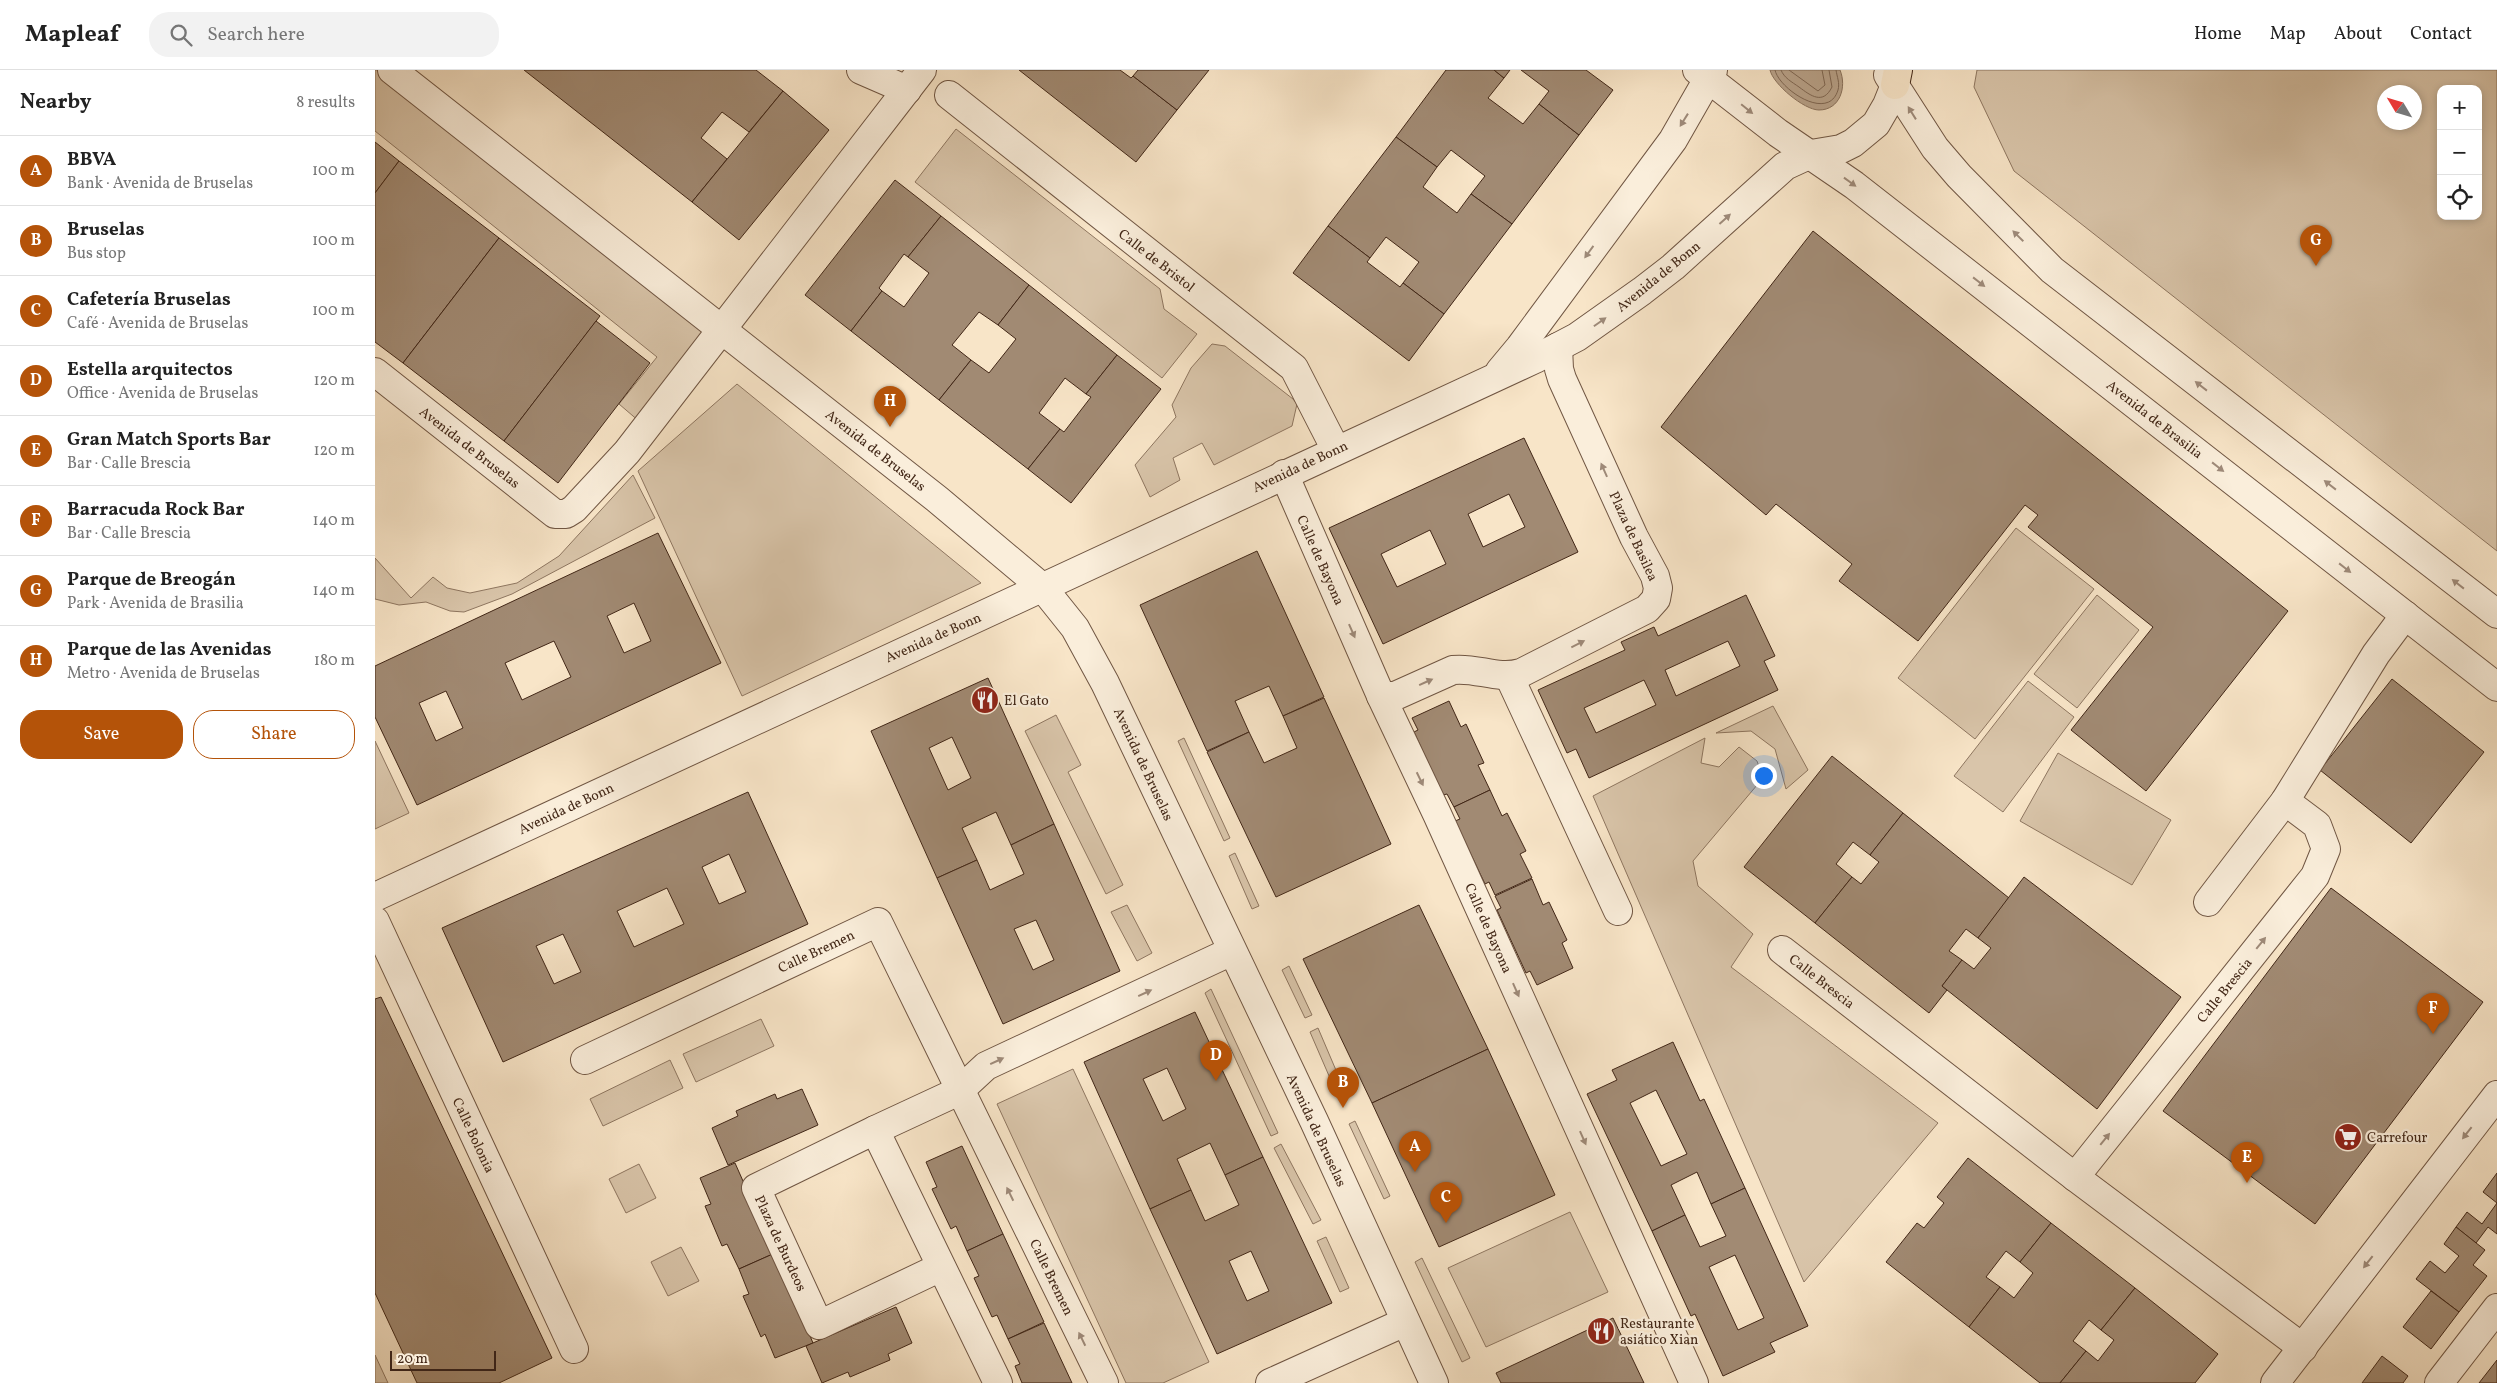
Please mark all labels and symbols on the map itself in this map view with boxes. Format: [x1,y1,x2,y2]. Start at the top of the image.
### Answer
north arrow [2377,85,2422,130]
one-way arrow [1740,103,1753,114]
one-way arrow [1907,107,1916,120]
one-way arrow [1680,114,1689,127]
one-way arrow [1843,177,1857,187]
one-way arrow [1719,213,1731,225]
street label: Calle de Bristol [1114,225,1198,297]
pin: G [2300,225,2332,266]
one-way arrow [2012,230,2024,242]
street label: Avenida de Bonn [1613,237,1705,317]
one-way arrow [1584,245,1595,258]
one-way arrow [1972,276,1985,287]
one-way arrow [1593,317,1606,327]
street label: Avenida de Brasilia [2102,376,2206,464]
one-way arrow [2195,380,2208,391]
pin: H [874,386,906,427]
street label: Avenida de Bruselas [415,403,523,493]
street label: Avenida de Bruselas [821,406,929,496]
street label: Avenida de Bonn [1250,437,1351,498]
one-way arrow [2211,462,2224,473]
one-way arrow [1599,463,1607,477]
one-way arrow [2323,480,2337,490]
street label: Plaza de Basilea [1604,489,1662,585]
street label: Calle de Bayona [1291,513,1348,609]
one-way arrow [2338,562,2351,573]
one-way arrow [2452,579,2465,590]
street label: Avenida de Bonn [883,609,985,668]
one-way arrow [1349,624,1357,638]
one-way arrow [1571,640,1585,648]
one-way arrow [1419,678,1433,686]
restaurant icon: El Gato [970,685,1000,715]
place label: El Gato [1004,692,1049,711]
street label: Avenida de Bruselas [1108,705,1177,824]
your location [1751,763,1777,789]
one-way arrow [1416,771,1424,786]
street label: Avenida de Bonn [516,779,617,840]
street label: Calle de Bayona [1459,881,1516,977]
street label: Calle Bremen [775,926,858,978]
one-way arrow [2256,937,2267,950]
street label: Calle Brescia [1784,951,1858,1014]
street label: Calle Brescia [2193,954,2257,1027]
one-way arrow [1513,983,1521,997]
one-way arrow [1138,988,1152,996]
pin: F [2417,993,2449,1034]
pin: D [1200,1040,1232,1081]
one-way arrow [990,1056,1004,1064]
pin: B [1327,1067,1359,1108]
street label: Avenida de Bruselas [1283,1071,1351,1189]
street label: Calle Bolonia [447,1095,498,1176]
supermarket icon: Carrefour [2333,1122,2363,1152]
one-way arrow [2462,1126,2473,1139]
place label: Carrefour [2367,1129,2428,1148]
pin: A [1399,1131,1431,1172]
one-way arrow [1580,1131,1588,1145]
one-way arrow [2100,1133,2111,1146]
pin: E [2231,1142,2263,1183]
pin: C [1430,1182,1462,1223]
one-way arrow [1006,1186,1014,1201]
street label: Plaza de Burdeos [749,1193,810,1295]
street label: Calle Bremen [1024,1236,1077,1319]
one-way arrow [2363,1255,2374,1268]
place label: Restaurante asiático Xian [1620,1315,1698,1350]
restaurant icon: Restaurante asiático Xian [1586,1316,1616,1346]
one-way arrow [1078,1332,1086,1346]
scale bar [390,1348,496,1371]

